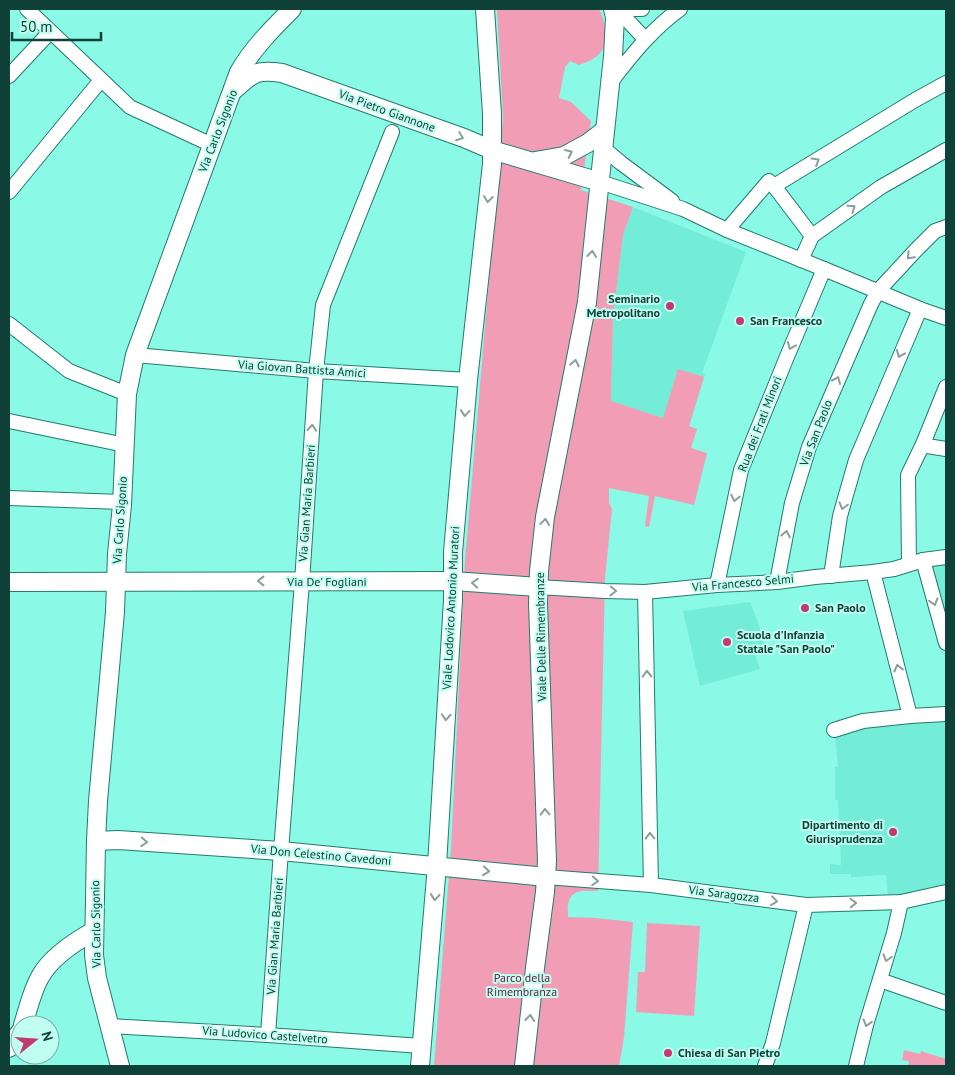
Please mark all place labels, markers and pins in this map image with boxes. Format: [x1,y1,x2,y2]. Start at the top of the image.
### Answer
place label: Seminario Metropolitano [587,291,661,320]
marker: Seminario Metropolitano [664,300,676,312]
place label: San Francesco [750,313,823,328]
marker: San Francesco [734,315,746,327]
place label: San Paolo [815,600,866,615]
marker: San Paolo [799,602,811,614]
place label: Scuola d'Infanzia Statale "San Paolo" [737,627,835,656]
marker: Scuola d'Infanzia Statale "San Paolo" [721,636,733,648]
place label: Dipartimento di Giurisprudenza [802,817,883,846]
marker: Dipartimento di Giurisprudenza [887,826,899,838]
place label: Chiesa di San Pietro [678,1045,781,1060]
marker: Chiesa di San Pietro [662,1047,674,1059]

